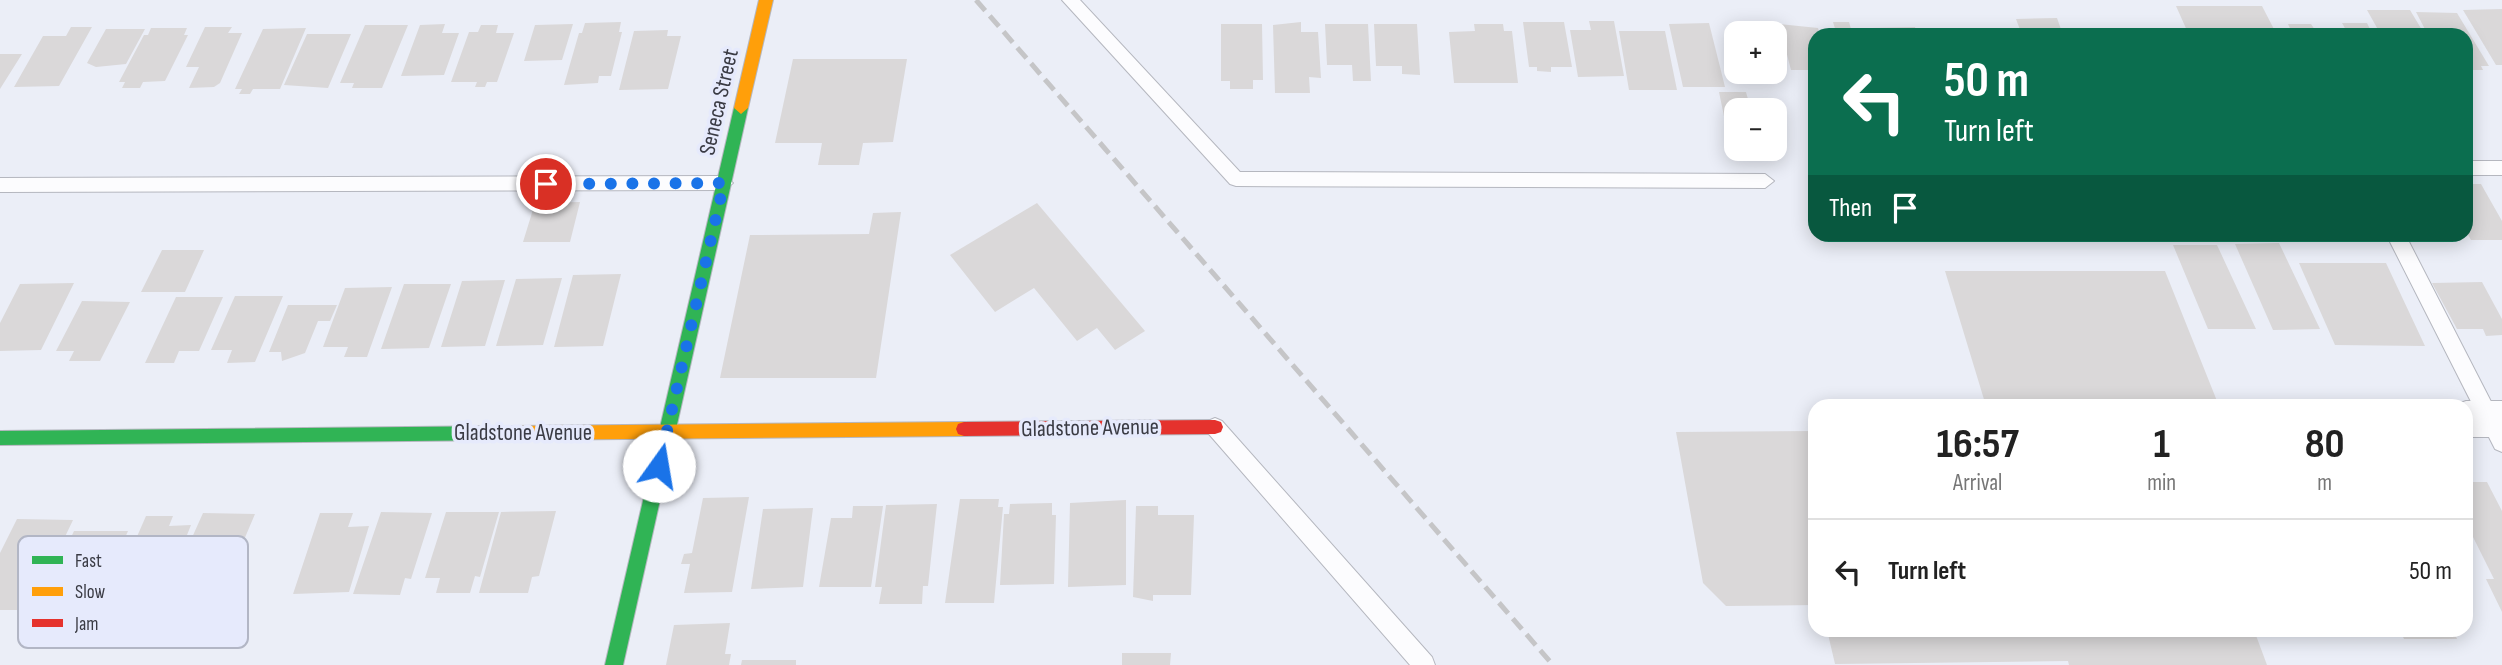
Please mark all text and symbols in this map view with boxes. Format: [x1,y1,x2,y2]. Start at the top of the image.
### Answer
map controls [1724,21,1787,161]
button: + [1724,21,1787,84]
street label: Seneca Street [693,46,745,158]
text: 50 m [1944,52,2029,111]
icon: left [1829,56,1920,147]
button: − [1724,98,1787,161]
text: Turn left [1944,112,2034,151]
pin [516,154,576,214]
icon: arrive [527,165,565,203]
icon: arrive [1886,189,1924,227]
text: Then [1829,193,1872,224]
street label: Gladstone Avenue [1021,413,1159,443]
street label: Gladstone Avenue [454,419,592,447]
text: 16:57 [1937,419,2019,470]
text: 1 [2153,419,2170,470]
text: 80 [2305,419,2344,470]
position arrow [622,429,696,503]
text: Arrival [1953,469,2002,497]
text: min [2147,469,2176,497]
text: m [2317,469,2332,497]
legend [18,536,248,648]
text: Fast [75,550,102,573]
icon: left [1829,553,1867,591]
text: Turn left [1888,556,1966,587]
text: 50 m [2409,556,2452,587]
text: Slow [75,581,105,604]
text: Jam [74,613,98,636]

